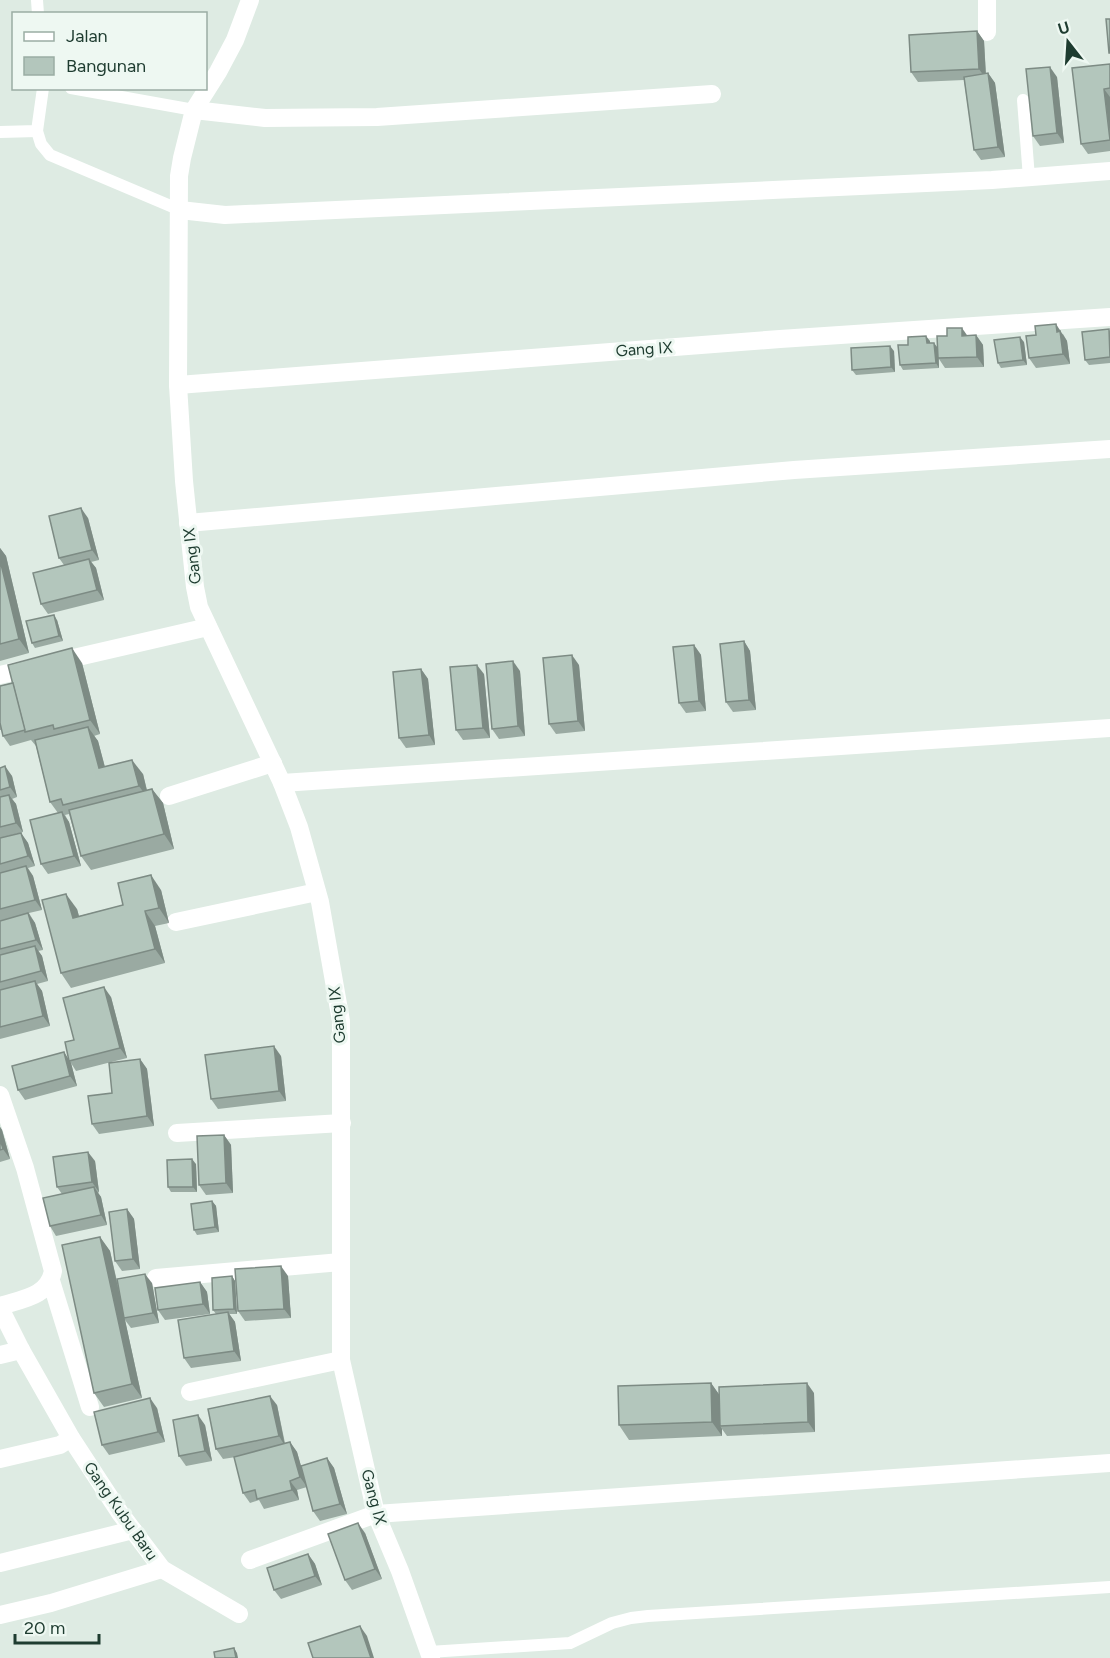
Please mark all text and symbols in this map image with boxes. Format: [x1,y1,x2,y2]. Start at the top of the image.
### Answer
legend [12,12,207,90]
north arrow [1038,12,1098,72]
text: U [1056,17,1072,39]
text: Jalan [66,25,108,47]
text: Bangunan [66,55,146,77]
street label: Gang IX [615,338,673,360]
street label: Gang IX [179,527,205,585]
street label: Gang IX [325,986,349,1044]
street label: Gang Kubu Baru [80,1458,162,1564]
street label: Gang IX [357,1467,391,1527]
scale bar [15,1607,99,1645]
text: 20 m [24,1617,65,1639]

